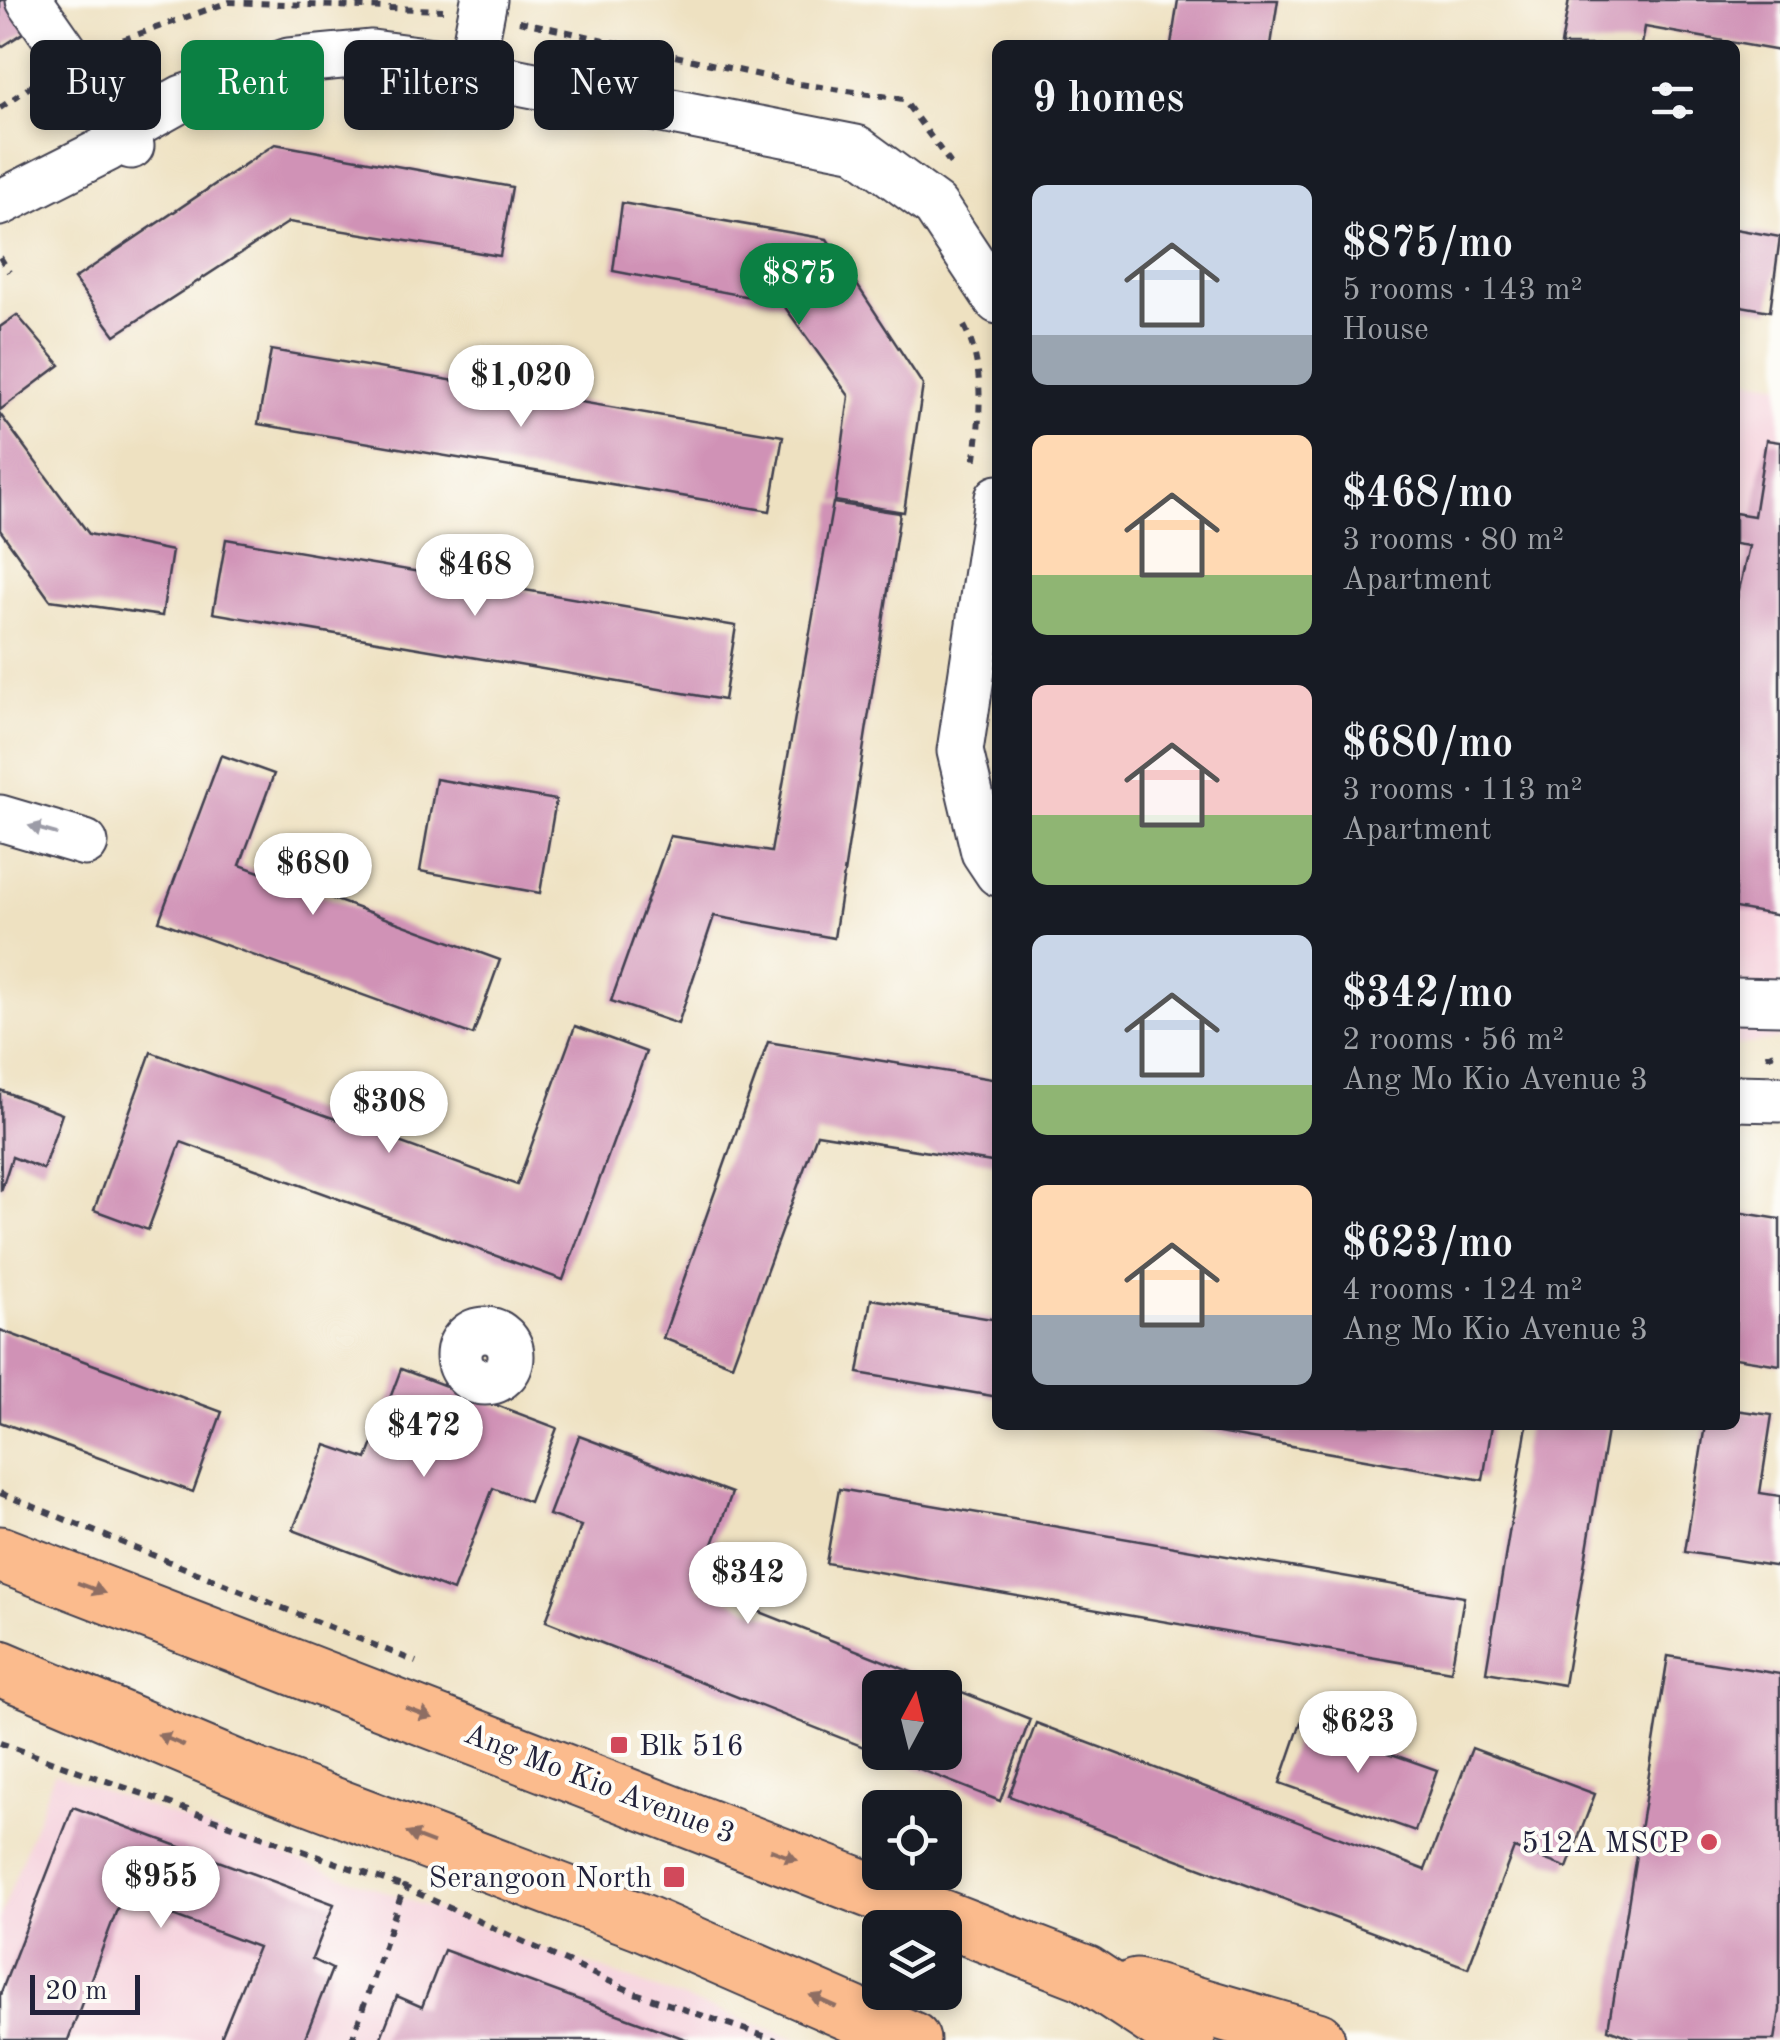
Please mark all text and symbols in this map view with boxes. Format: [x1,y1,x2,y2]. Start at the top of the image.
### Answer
chip: Buy [30,40,161,130]
chip: Rent [181,40,324,130]
chip: Filters [344,40,514,130]
chip: New [534,40,674,130]
icon: filters [1645,73,1700,128]
text: 9 homes [1032,79,1184,121]
text: $875/mo [1342,224,1513,266]
icon: home [1112,225,1232,345]
pin: $875 [740,243,858,328]
text: $875 [762,259,836,291]
text: 5 rooms · 143 m² [1342,275,1583,307]
text: House [1342,315,1429,347]
pin: $1,020 [440,345,602,430]
text: $1,020 [470,361,572,393]
text: $468/mo [1342,474,1513,516]
icon: home [1112,475,1232,595]
text: 3 rooms · 80 m² [1342,525,1564,557]
pin: $468 [416,534,534,619]
text: $468 [438,550,512,582]
text: Apartment [1342,565,1492,597]
text: $680/mo [1342,724,1513,766]
icon: home [1112,725,1232,845]
text: 3 rooms · 113 m² [1342,775,1583,807]
text: Apartment [1342,815,1492,847]
one-way arrow [27,822,58,838]
pin: $680 [254,833,372,918]
text: $680 [276,849,350,881]
text: $342/mo [1342,974,1513,1016]
icon: home [1112,975,1232,1095]
text: 2 rooms · 56 m² [1342,1025,1564,1057]
text: Ang Mo Kio Avenue 3 [1342,1065,1648,1097]
pin: $308 [330,1071,448,1156]
text: $308 [352,1087,426,1119]
text: $623/mo [1342,1224,1513,1266]
icon: home [1112,1225,1232,1345]
text: 4 rooms · 124 m² [1342,1275,1583,1307]
text: Ang Mo Kio Avenue 3 [1342,1315,1648,1347]
pin: $472 [365,1395,483,1480]
text: $472 [387,1411,461,1443]
pin: $342 [689,1542,807,1627]
text: $342 [711,1558,785,1590]
one-way arrow [77,1581,107,1596]
north arrow [862,1670,962,1770]
map controls [862,1670,962,2010]
pin: $623 [1299,1691,1417,1776]
one-way arrow [405,1706,435,1721]
text: $623 [1321,1707,1395,1739]
street label: Ang Mo Kio Avenue 3 [460,1719,739,1850]
one-way arrow [156,1732,186,1748]
place label: Blk 516 [639,1732,744,1762]
marker: Blk 516 [608,1734,630,1756]
button: locate [862,1790,962,1890]
place label: 512A MSCP [1521,1829,1689,1859]
one-way arrow [405,1830,435,1845]
marker: 512A MSCP [1698,1831,1720,1853]
pin: $955 [102,1846,220,1931]
one-way arrow [770,1848,800,1864]
text: $955 [124,1862,198,1894]
place label: Serangoon North [429,1864,652,1894]
marker: Serangoon North [661,1864,687,1890]
button: layers [862,1910,962,2010]
scale bar [30,1970,140,2014]
text: 20 m [45,1978,108,2006]
one-way arrow [808,1993,838,2009]

